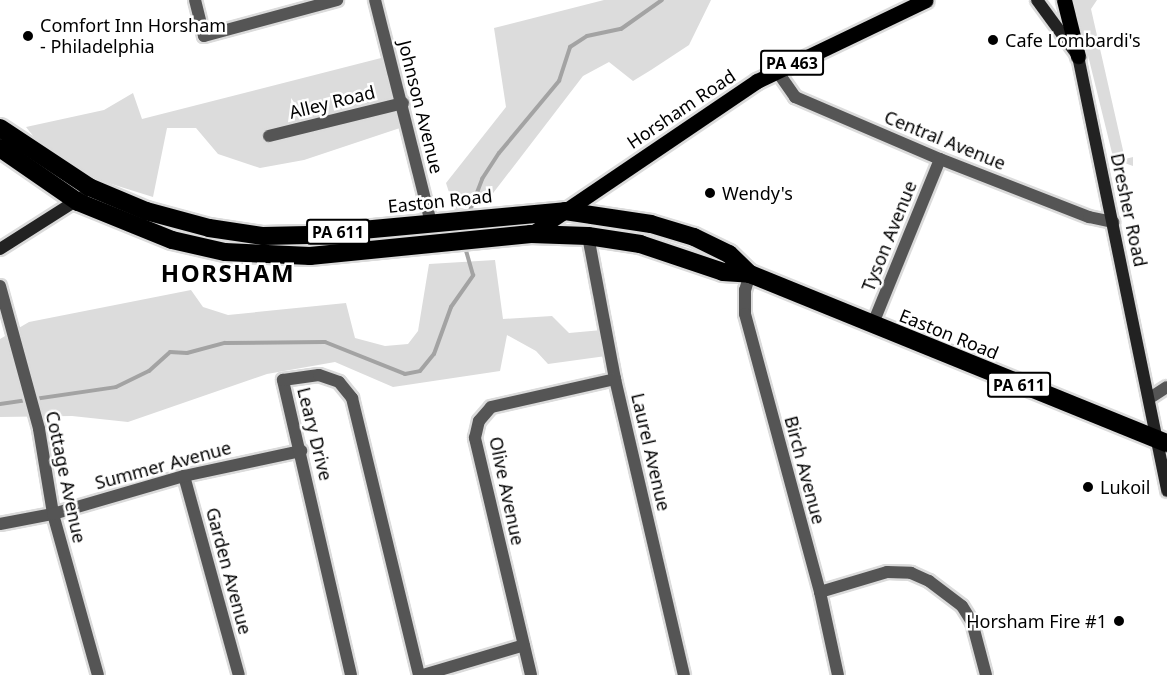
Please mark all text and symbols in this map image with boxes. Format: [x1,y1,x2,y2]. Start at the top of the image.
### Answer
place label: Comfort Inn Horsham - Philadelphia [40,15,226,57]
marker: Comfort Inn Horsham - Philadelphia [21,29,35,43]
place label: Cafe Lombardi's [1005,29,1141,51]
marker: Cafe Lombardi's [986,33,1000,47]
street label: Johnson Avenue [394,38,448,176]
road number: PA 463 [759,50,825,76]
street label: Horsham Road [623,65,739,153]
street label: Alley Road [287,81,377,123]
street label: Central Avenue [881,106,1009,174]
street label: Dresher Road [1106,151,1152,269]
street label: Tyson Avenue [857,178,921,294]
place label: Wendy's [722,182,793,204]
street label: Easton Road [387,185,493,217]
marker: Wendy's [703,186,717,200]
road number: PA 611 [305,219,371,245]
district label: HORSHAM [161,259,295,287]
street label: Easton Road [896,304,1002,364]
road number: PA 611 [986,372,1052,398]
street label: Leary Drive [293,385,337,483]
street label: Laurel Avenue [627,391,675,513]
street label: Cottage Avenue [41,409,91,545]
street label: Birch Avenue [780,414,830,526]
street label: Olive Avenue [485,435,529,547]
street label: Summer Avenue [93,436,233,494]
place label: Lukoil [1100,476,1150,498]
marker: Lukoil [1081,480,1095,494]
street label: Garden Avenue [202,505,256,637]
place label: Horsham Fire #1 [966,610,1107,632]
marker: Horsham Fire #1 [1112,614,1126,628]

